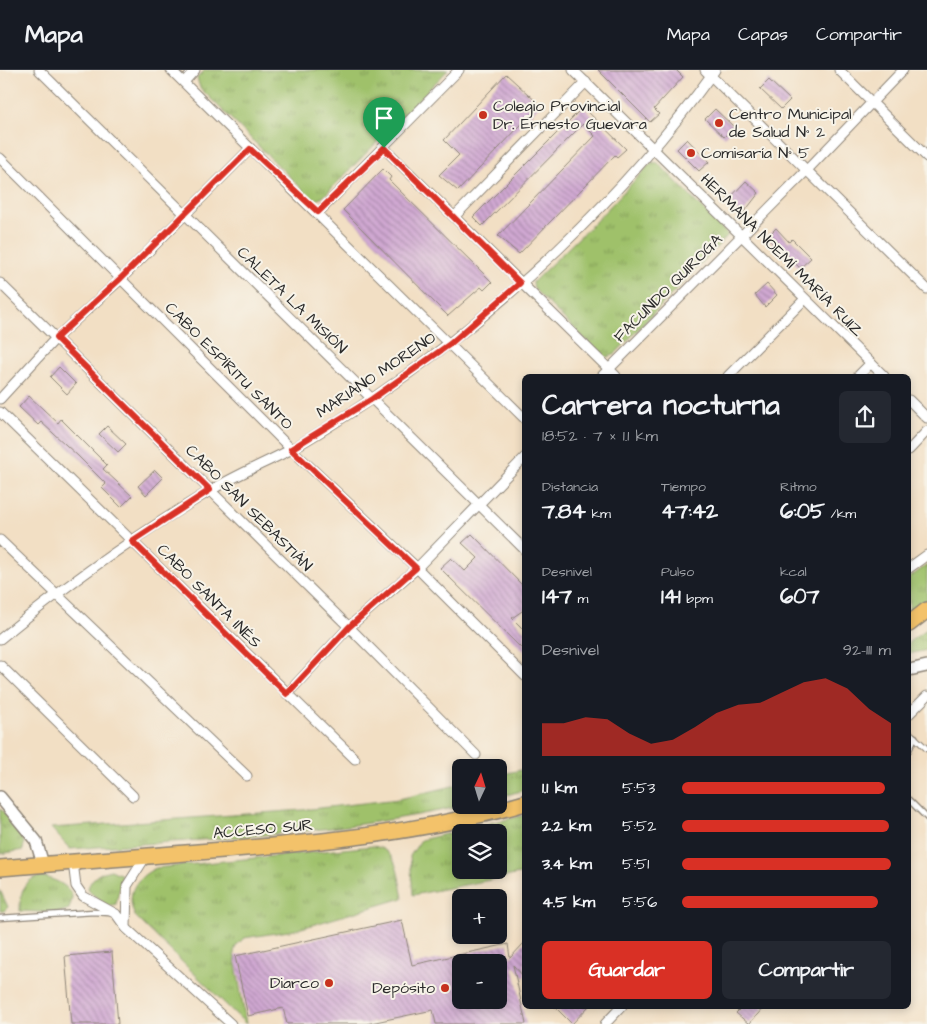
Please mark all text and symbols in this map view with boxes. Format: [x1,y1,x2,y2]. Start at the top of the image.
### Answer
text: Mapa [25,18,83,52]
text: Mapa [667,22,710,47]
text: Capas [738,22,788,47]
text: Compartir [816,22,902,47]
place label: Colegio Provincial Dr. Ernesto Guevara [493,95,647,135]
pin [363,97,405,148]
place label: Centro Municipal de Salud N° 2 [729,103,852,143]
icon: arrive [370,104,398,132]
marker: Colegio Provincial Dr. Ernesto Guevara [477,109,489,121]
marker: Centro Municipal de Salud N° 2 [713,117,725,129]
place label: Comisaría N° 5 [701,142,810,164]
marker: Comisaría N° 5 [685,147,697,159]
street label: HERMANA NOEMÍ MARÍA RUIZ [696,169,869,342]
street label: FACUNDO QUIROGA [609,229,727,347]
street label: CALETA LA MISIÓN [232,242,352,358]
street label: CABO ESPÍRITU SANTO [160,297,298,435]
street label: MARIANO MORENO [312,326,441,423]
text: Carrera nocturna [542,386,780,425]
button: share [839,391,891,443]
text: 18:52 · 7 × 1.1 km [542,425,658,447]
street label: CABO SAN SEBASTIÁN [181,440,317,576]
text: Distancia [542,477,598,497]
text: Tiempo [661,477,706,497]
text: Ritmo [780,477,817,497]
text: 7.84 [542,497,586,526]
text: 47:42 [661,497,718,526]
text: 6:05 [780,497,825,526]
text: km [586,504,611,524]
text: /km [825,504,856,524]
street label: CABO SANTA INÉS [152,539,266,653]
text: Desnivel [542,562,592,582]
text: Pulso [661,562,694,582]
text: kcal [780,562,807,582]
text: 147 [542,582,572,611]
text: 141 [661,582,681,611]
text: 607 [780,582,819,611]
text: m [572,589,588,609]
text: bpm [681,589,713,609]
text: Desnivel [542,639,599,661]
text: 92–111 m [843,639,891,661]
north arrow [452,759,508,814]
map controls [452,759,507,1009]
text: 1.1 km [542,777,577,799]
text: 5:53 [622,777,655,799]
street label: ACCESO SUR [212,814,314,844]
text: 2.2 km [542,815,591,837]
text: 5:52 [622,815,656,837]
button: layers [452,824,507,879]
text: 3.4 km [542,853,592,875]
text: 5:51 [622,853,649,875]
button: + [452,889,507,944]
text: 4.5 km [542,891,595,913]
text: 5:56 [622,891,657,913]
button: Guardar [542,941,712,999]
button: Compartir [722,941,891,999]
button: − [452,954,507,1009]
place label: Diarco [270,972,319,994]
marker: Diarco [323,977,335,989]
place label: Depósito [372,977,435,999]
marker: Depósito [439,982,451,994]

